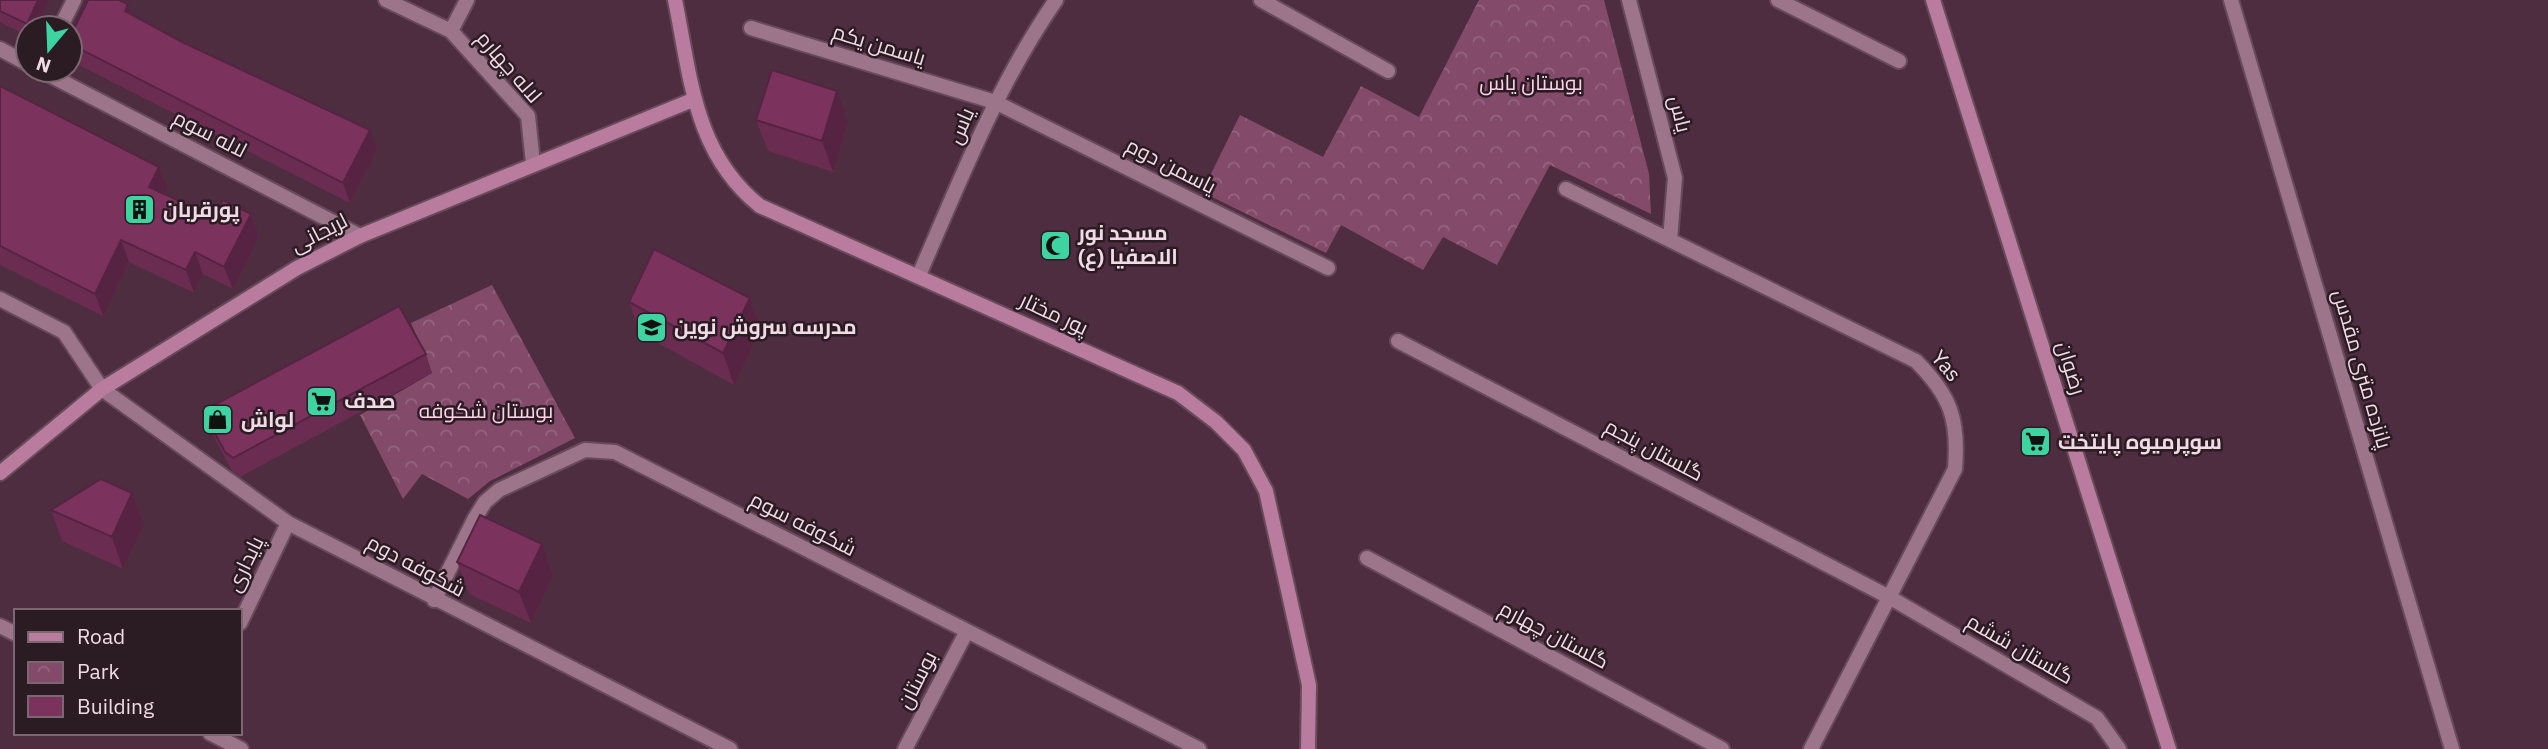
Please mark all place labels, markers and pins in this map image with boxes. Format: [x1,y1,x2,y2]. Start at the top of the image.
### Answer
building icon: پورقربان [123,193,157,227]
place label: پورقربان [163,195,240,225]
place label: مسجد نور الاصفیا (ع) [1077,218,1178,271]
mosque icon: مسجد نور الاصفیا (ع) [1038,228,1072,262]
school or university icon: مدرسه سروش نوین [634,310,668,344]
place label: مدرسه سروش نوین [674,312,857,340]
supermarket icon: صدف [304,384,338,418]
place label: صدف [344,386,395,414]
shop icon: لواش [201,403,235,437]
place label: لواش [241,405,294,433]
supermarket icon: سوپرمیوه پایتخت [2018,425,2052,459]
place label: سوپرمیوه پایتخت [2058,427,2222,457]

